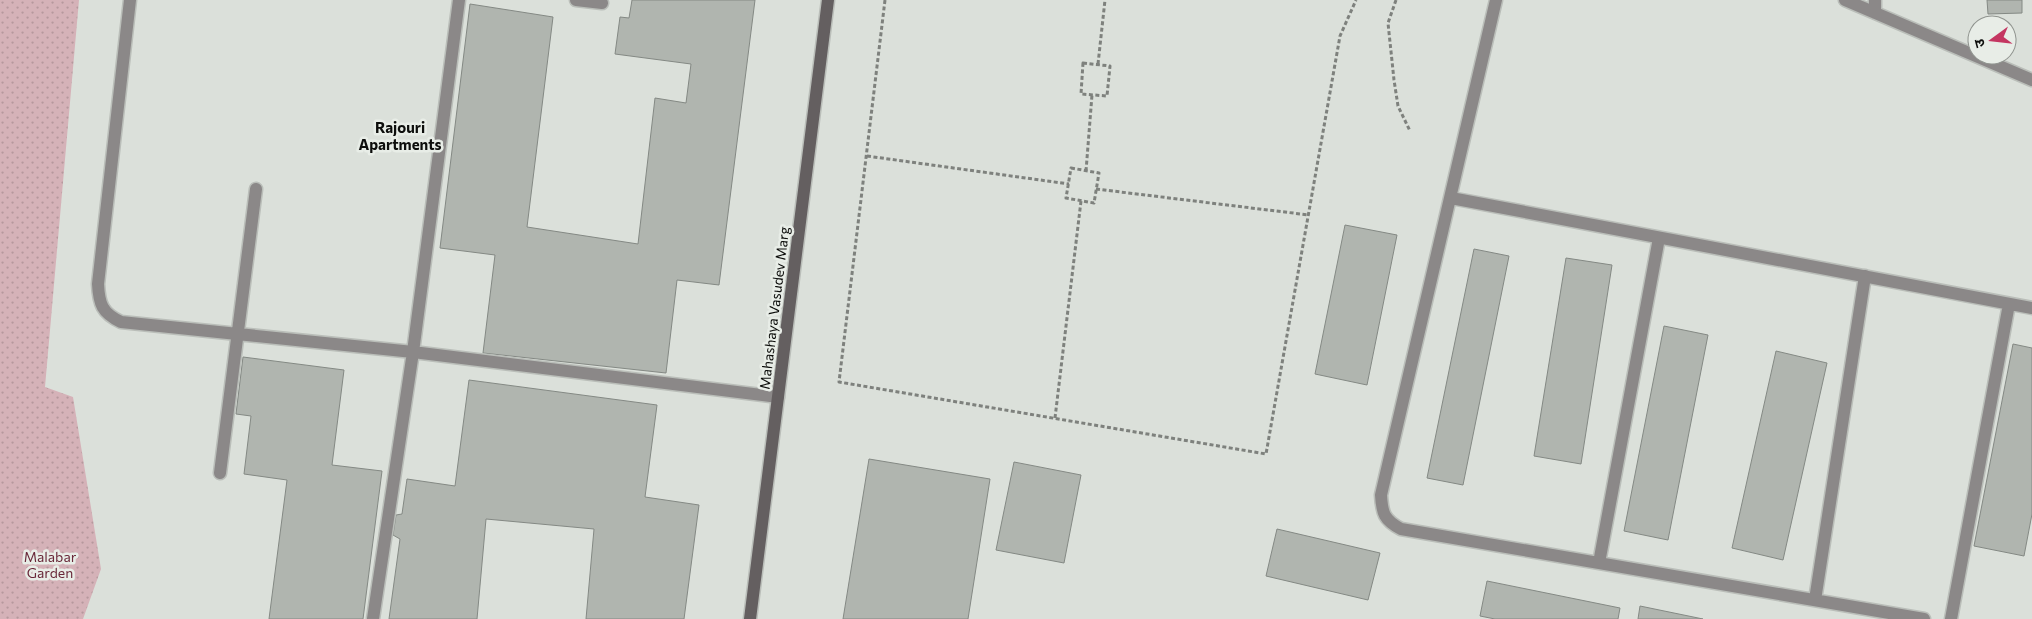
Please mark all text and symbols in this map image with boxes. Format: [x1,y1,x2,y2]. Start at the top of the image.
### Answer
north arrow [1967,15,2017,65]
text: उ [1969,37,1988,50]
district label: Rajouri Apartments [358,118,442,153]
street label: Mahashaya Vasudev Marg [756,225,792,390]
park label: Malabar Garden [24,548,77,581]

